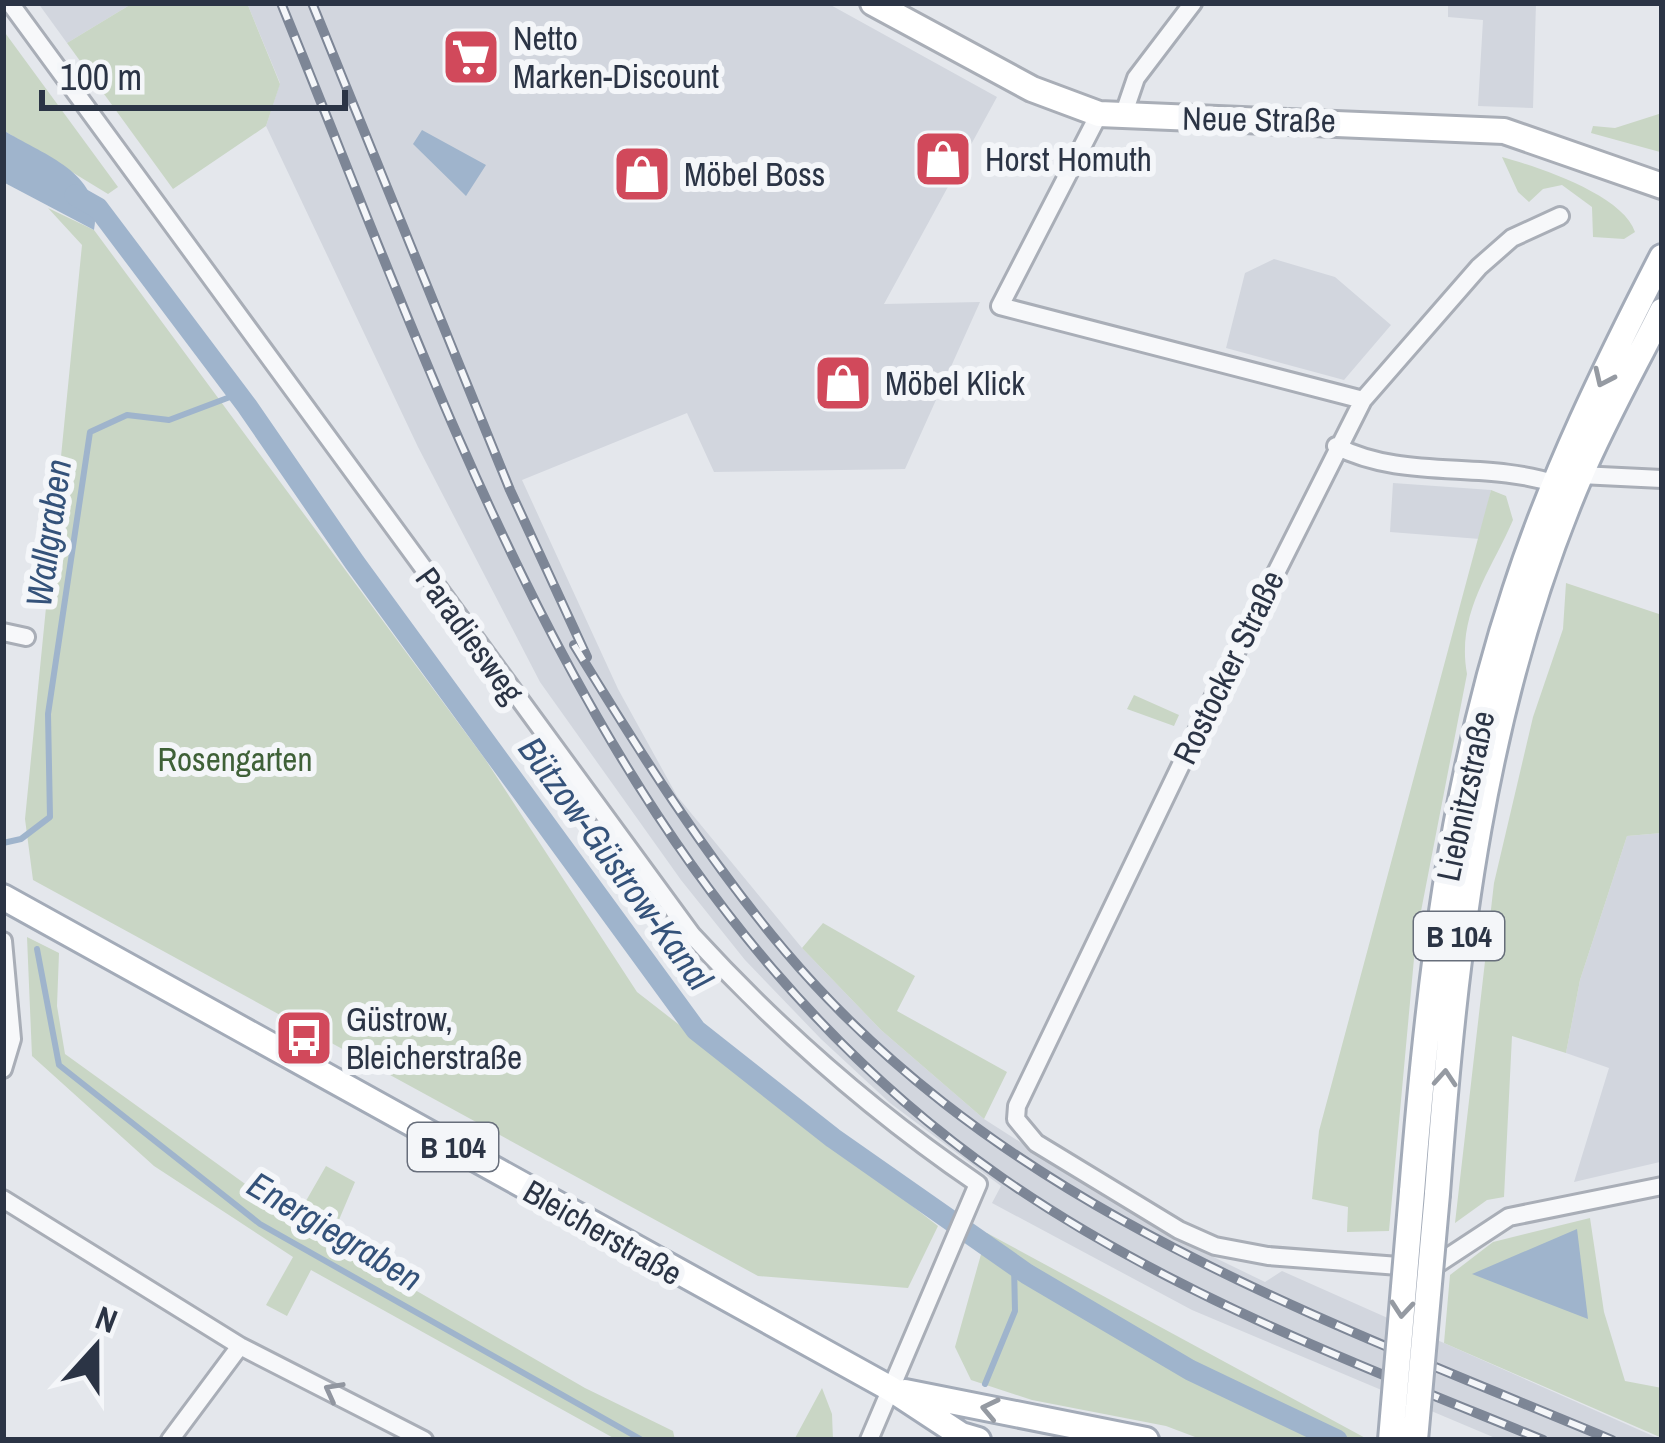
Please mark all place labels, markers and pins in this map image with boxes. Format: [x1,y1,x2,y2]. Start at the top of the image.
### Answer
place label: Netto Marken-Discount [513,16,719,98]
supermarket icon: Netto Marken-Discount [440,26,502,88]
shop icon: Horst Homuth [912,128,974,190]
place label: Horst Homuth [985,137,1152,181]
shop icon: Möbel Boss [611,143,673,205]
place label: Möbel Boss [684,152,825,196]
shop icon: Möbel Klick [812,352,874,414]
place label: Möbel Klick [885,361,1025,405]
place label: Güstrow, Bleicherstraße [346,997,522,1079]
bus stop icon: Güstrow, Bleicherstraße [273,1007,335,1069]

